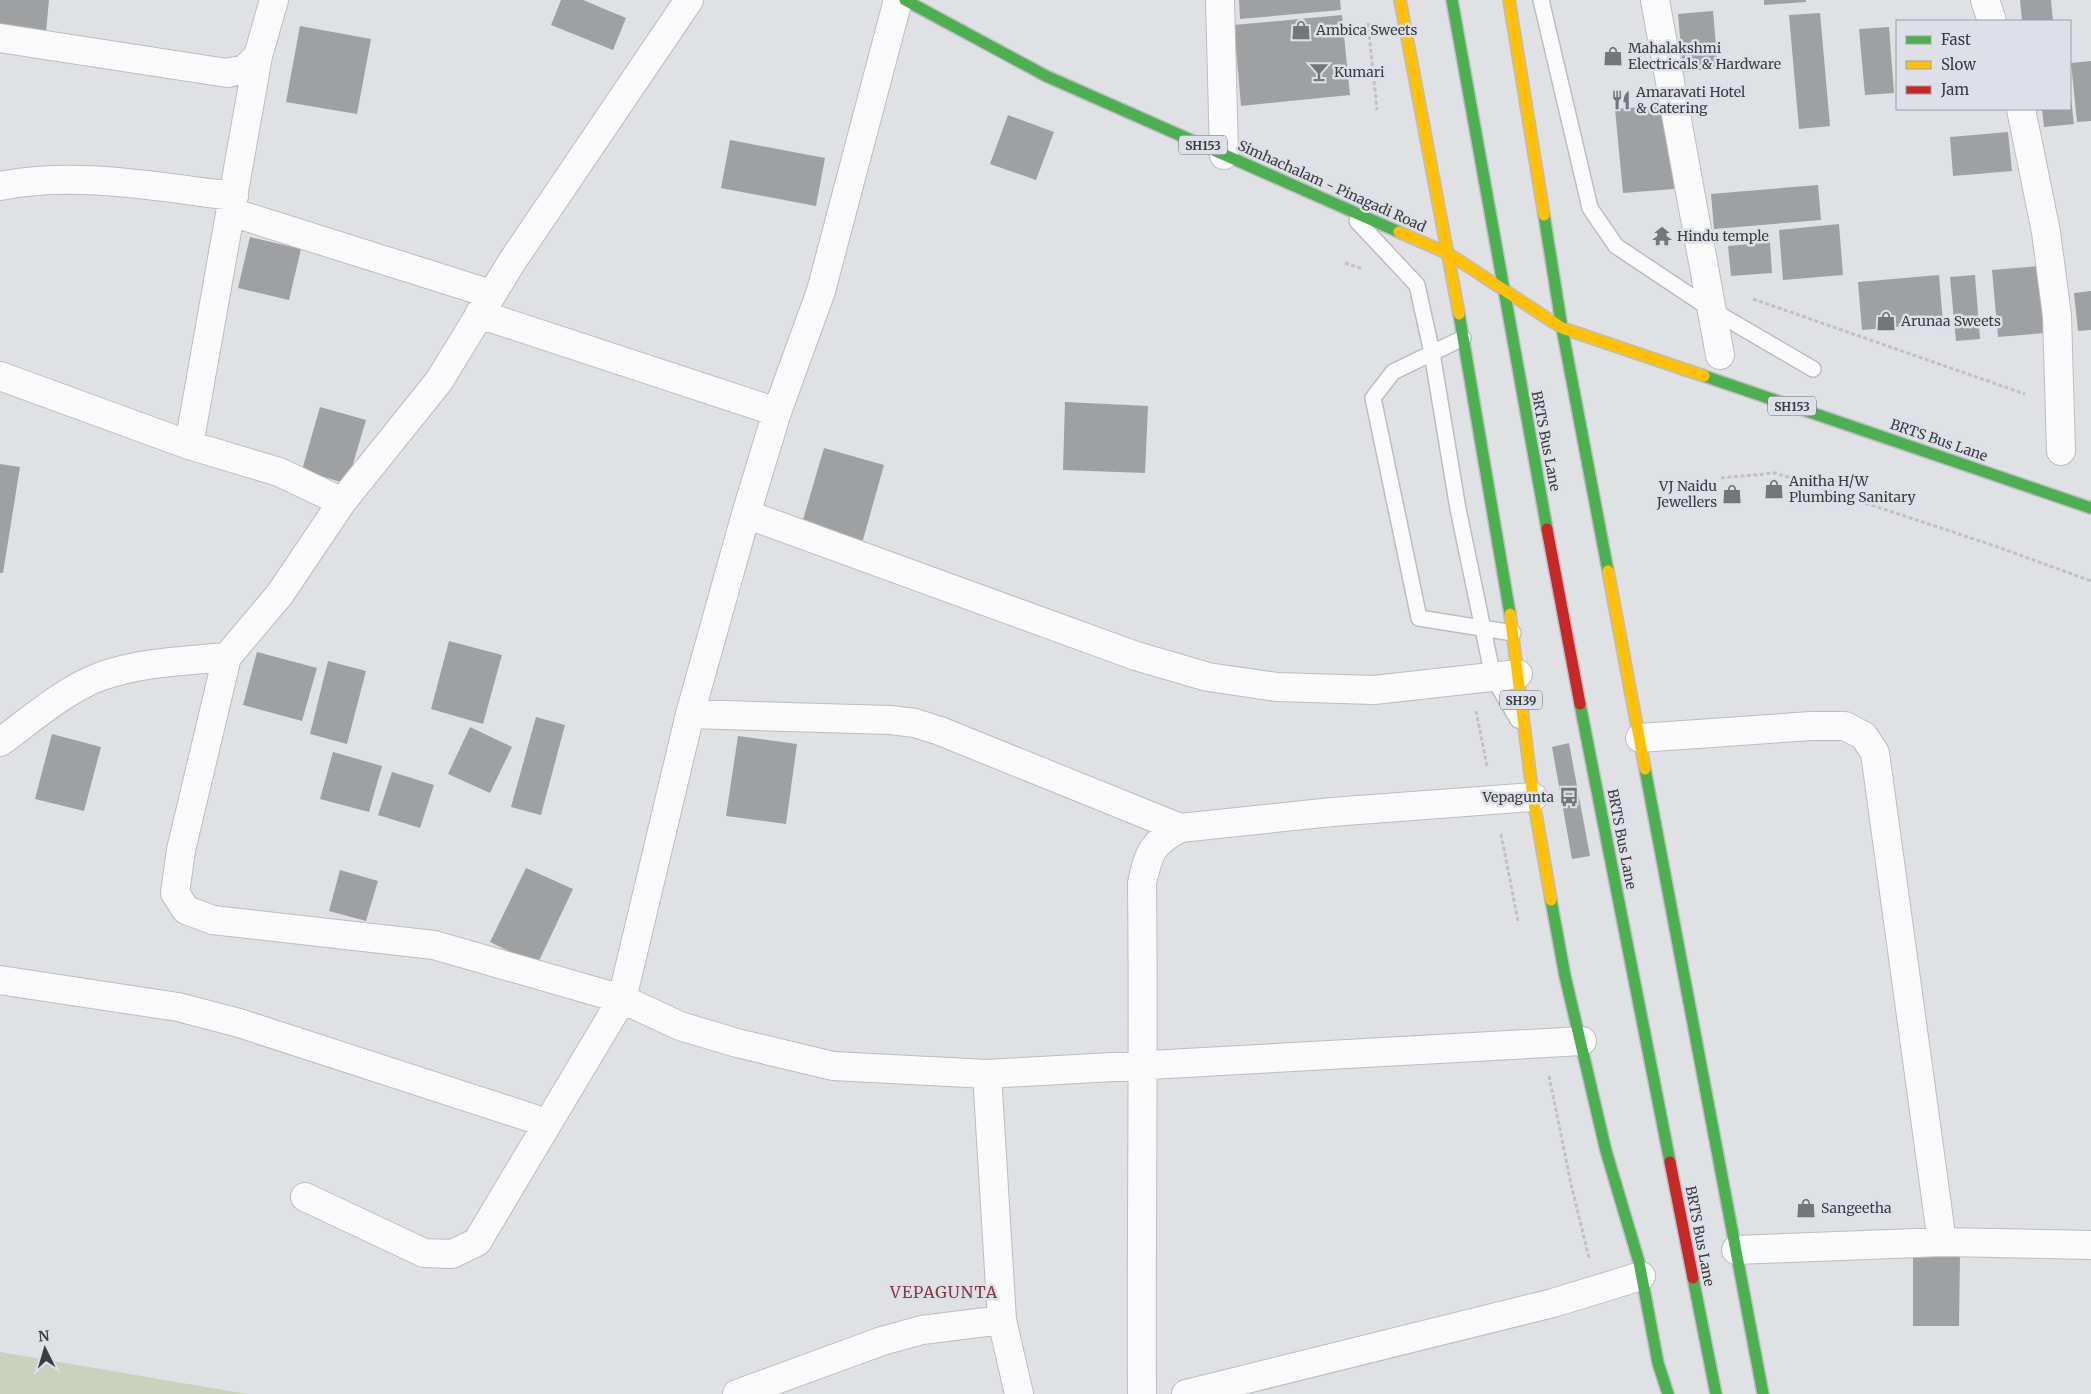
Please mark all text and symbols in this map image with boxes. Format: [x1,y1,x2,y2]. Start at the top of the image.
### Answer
shop icon: Ambica Sweets [1290,19,1312,41]
legend [1896,20,2071,110]
place label: Ambica Sweets [1315,21,1418,39]
text: Fast [1941,30,1971,49]
place label: Mahalakshmi Electricals & Hardware [1628,39,1781,73]
shop icon: Mahalakshmi Electricals & Hardware [1602,45,1624,67]
text: Slow [1941,55,1976,74]
bar icon: Kumari [1308,61,1330,83]
place label: Kumari [1334,63,1385,81]
text: Jam [1940,80,1969,99]
place label: Amaravati Hotel & Catering [1635,83,1746,117]
restaurant icon: Amaravati Hotel & Catering [1610,89,1632,111]
road number: SH153 [1179,136,1227,154]
street label: Simhachalam - Pinagadi Road [1235,136,1429,236]
temple icon: Hindu temple [1651,225,1673,247]
place label: Hindu temple [1677,227,1769,245]
shop icon: Arunaa Sweets [1875,310,1897,332]
place label: Arunaa Sweets [1900,312,2001,330]
street label: BRTS Bus Lane [1527,389,1565,493]
road number: SH153 [1768,396,1816,416]
street label: BRTS Bus Lane [1888,415,1990,465]
place label: Anitha H/W Plumbing Sanitary [1788,472,1916,506]
place label: VJ Naidu Jewellers [1656,477,1717,511]
shop icon: Anitha H/W Plumbing Sanitary [1763,478,1785,500]
shop icon: VJ Naidu Jewellers [1721,483,1743,505]
road number: SH39 [1500,690,1542,710]
bus stop icon: Vepagunta [1558,786,1580,808]
street label: BRTS Bus Lane [1603,787,1641,891]
place label: Vepagunta [1482,788,1554,806]
street label: BRTS Bus Lane [1681,1184,1719,1288]
shop icon: Sangeetha [1795,1197,1817,1219]
place label: Sangeetha [1821,1199,1892,1217]
district label: VEPAGUNTA [889,1282,998,1302]
north arrow [20,1324,70,1374]
text: N [38,1327,50,1345]

